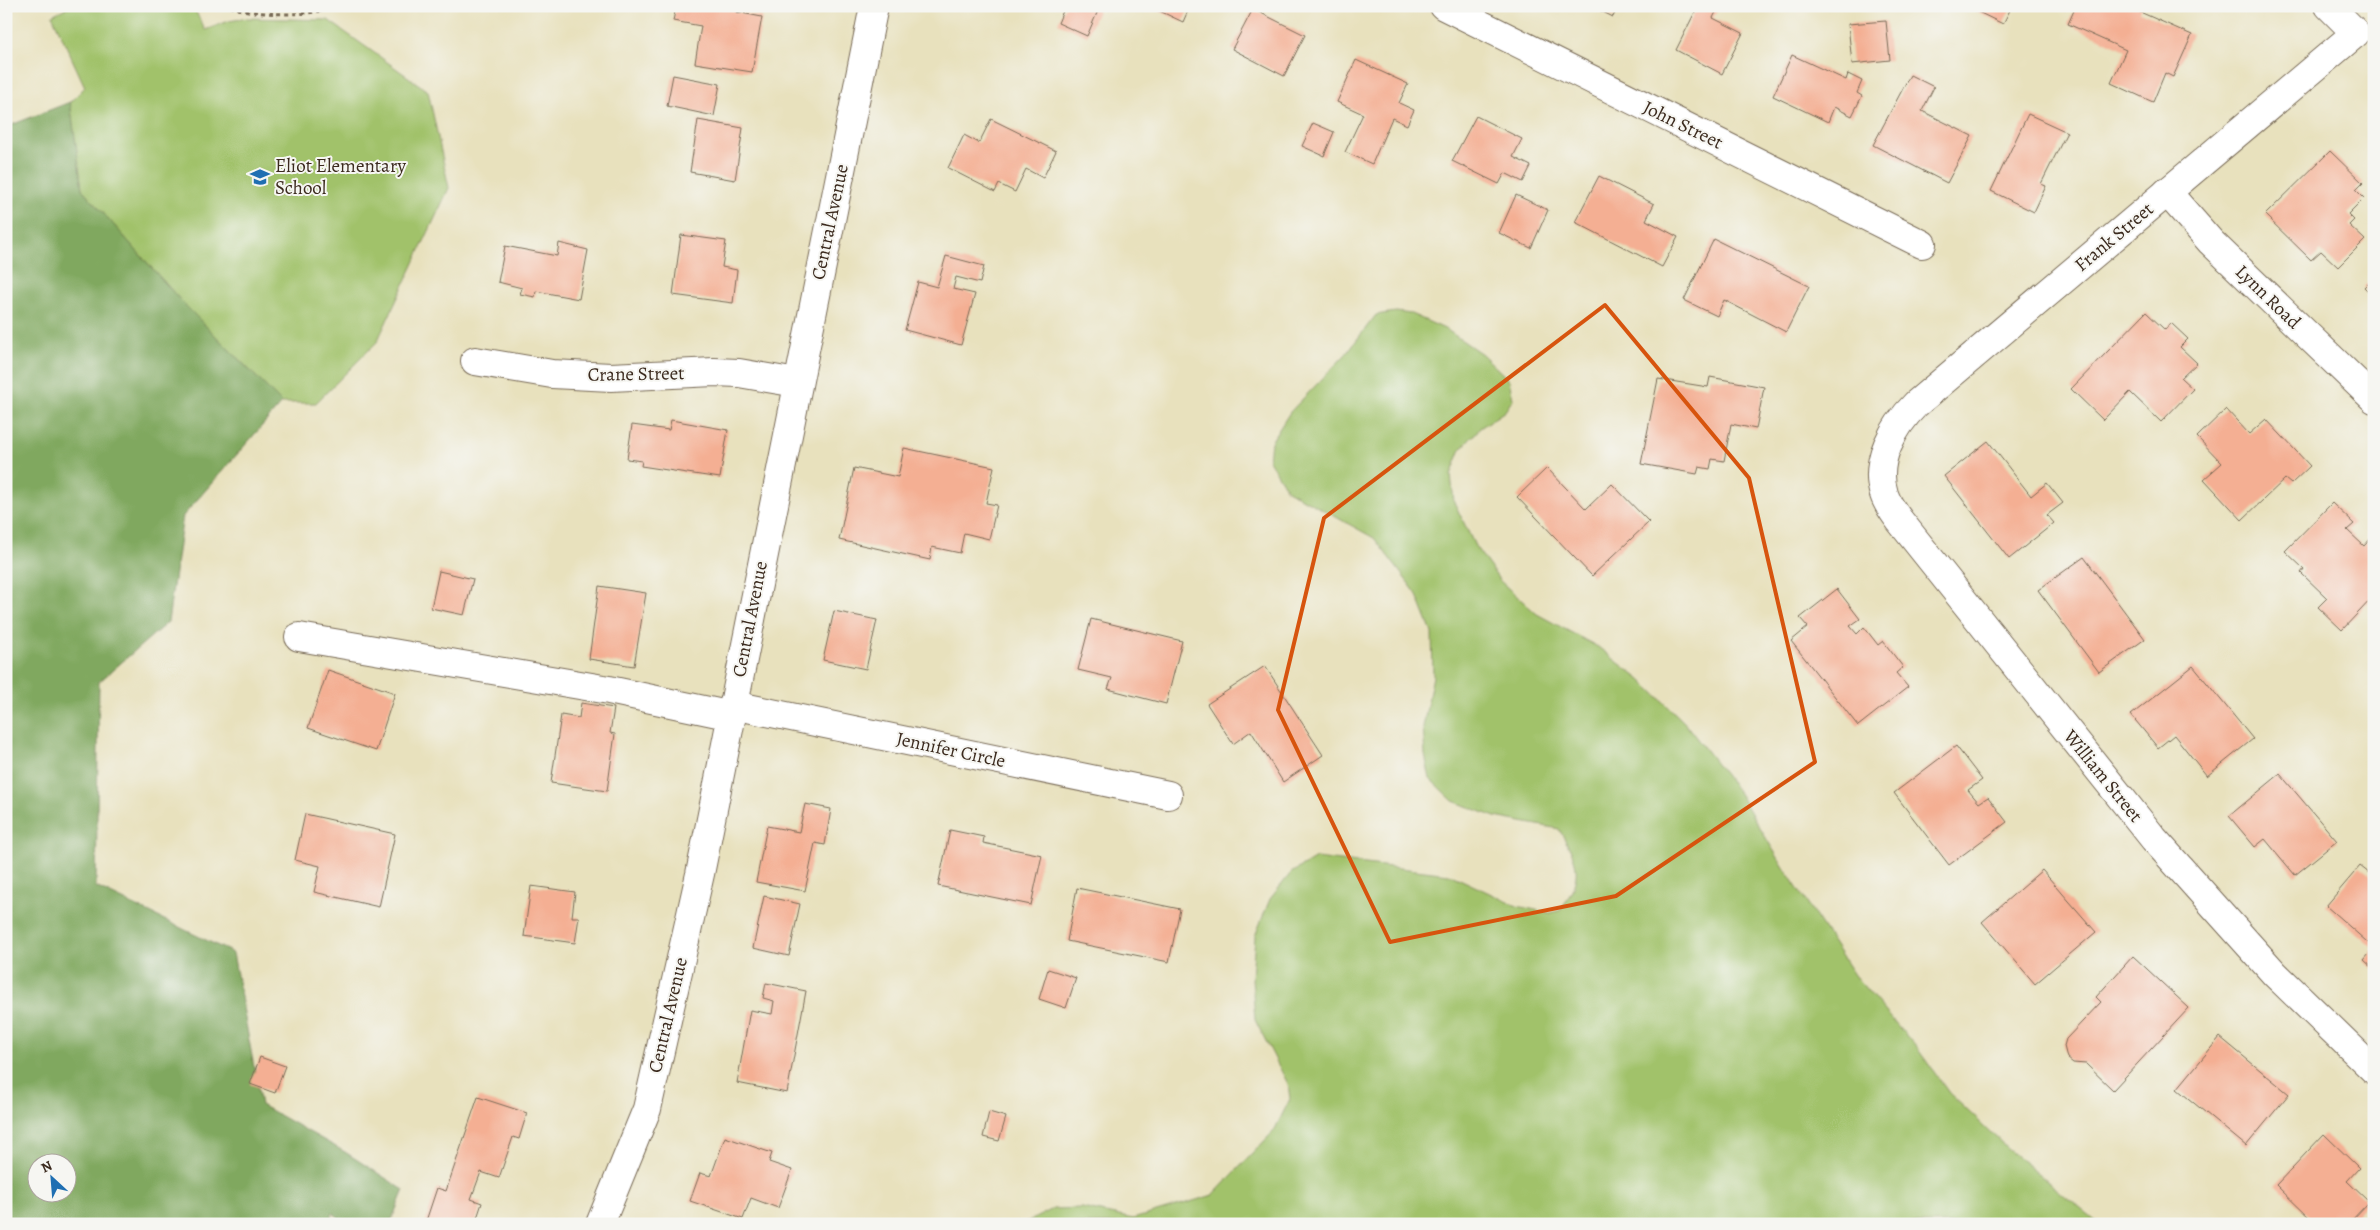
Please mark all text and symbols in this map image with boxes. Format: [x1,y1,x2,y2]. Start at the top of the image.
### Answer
street label: John Street [1639,94,1727,156]
place label: Eliot Elementary School [275,153,407,201]
street label: Central Avenue [805,162,855,282]
school or university icon: Eliot Elementary School [249,166,271,188]
street label: Frank Street [2069,196,2159,278]
street label: Lynn Road [2229,259,2307,335]
street label: Crane Street [587,360,685,388]
street label: Central Avenue [726,559,774,679]
street label: William Street [2057,723,2148,828]
street label: Jennifer Circle [894,726,1008,774]
street label: Central Avenue [642,955,694,1075]
north arrow [28,1152,78,1202]
text: N [38,1156,55,1178]

